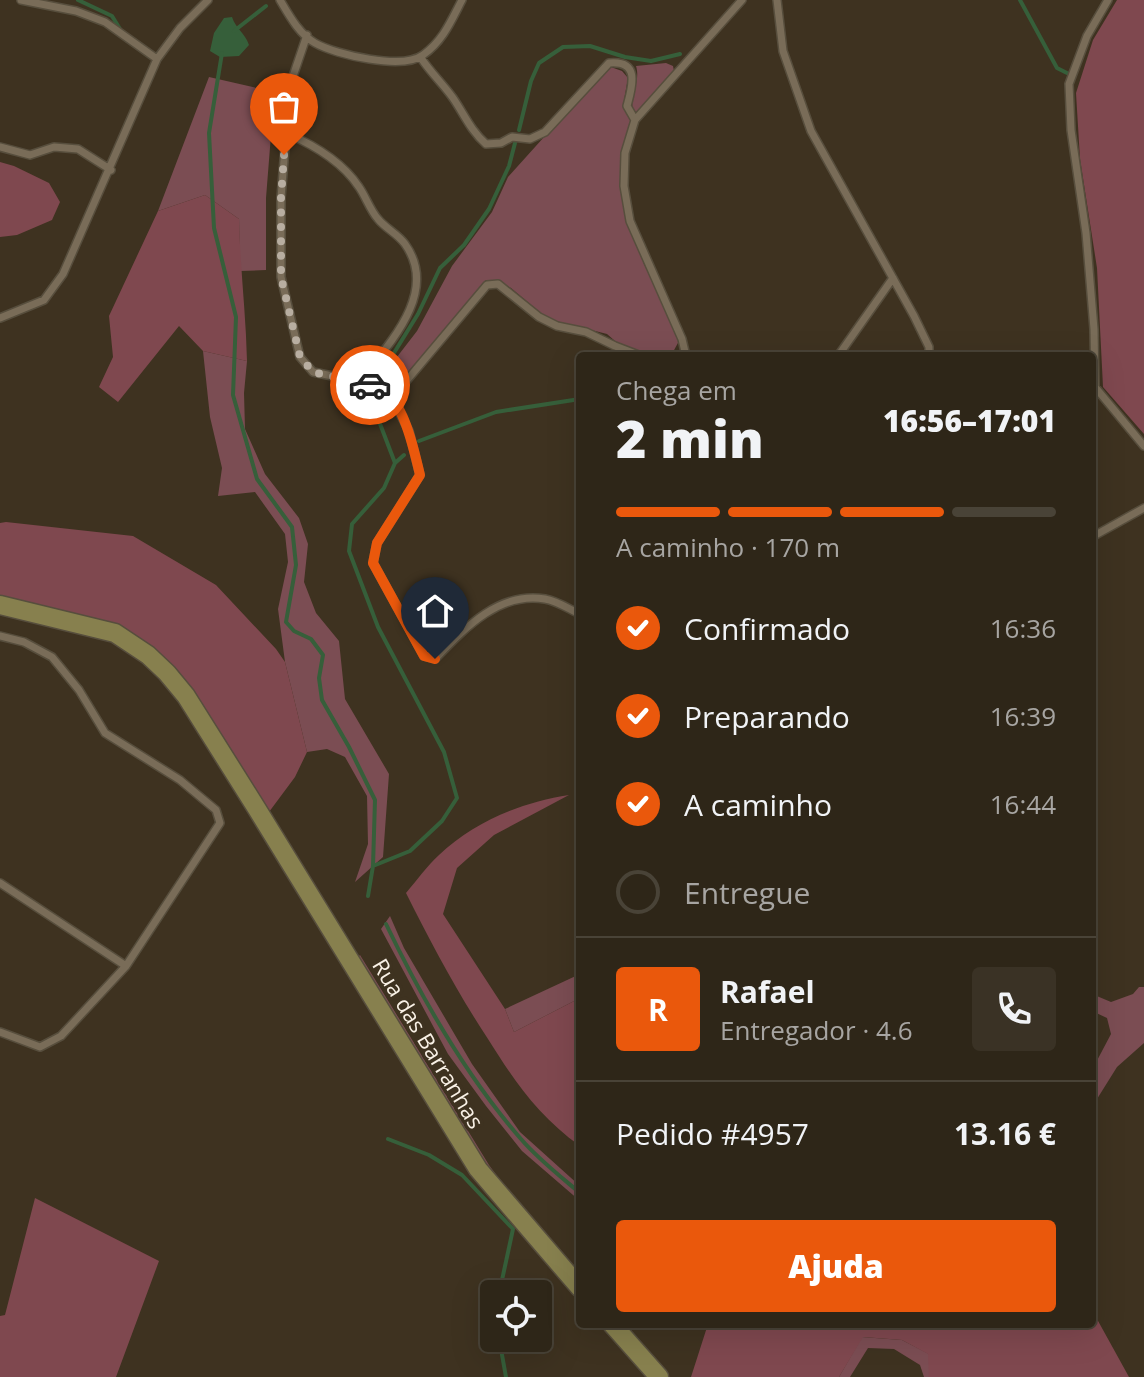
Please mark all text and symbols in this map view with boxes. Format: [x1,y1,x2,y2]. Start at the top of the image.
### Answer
pin [250,73,318,155]
icon: bag [262,85,306,129]
courier [330,345,410,425]
icon: car [348,363,392,407]
text: Chega em [616,372,737,408]
text: 16:56–17:01 [883,400,1056,441]
text: 2 min [616,402,764,473]
text: A caminho · 170 m [616,529,840,565]
pin [401,577,469,659]
icon: home [413,589,457,633]
icon: check [616,606,660,650]
text: Confirmado [684,608,850,649]
text: 16:36 [990,610,1056,646]
icon: check [616,694,660,738]
text: Preparando [684,696,850,737]
text: 16:39 [990,698,1056,734]
icon: check [616,782,660,826]
text: A caminho [684,784,832,825]
text: 16:44 [990,786,1056,822]
text: Entregue [684,872,810,913]
street label: Rua das Barranhas [366,952,492,1134]
button: phone [972,967,1056,1051]
text: Rafael [720,971,815,1012]
text: R [648,989,668,1030]
text: Entregador · 4.6 [720,1012,913,1048]
text: Pedido #4957 [616,1113,809,1154]
text: 13.16 € [954,1113,1056,1154]
button: Ajuda [616,1220,1056,1312]
map controls [480,1280,552,1352]
button: locate [480,1280,552,1352]

